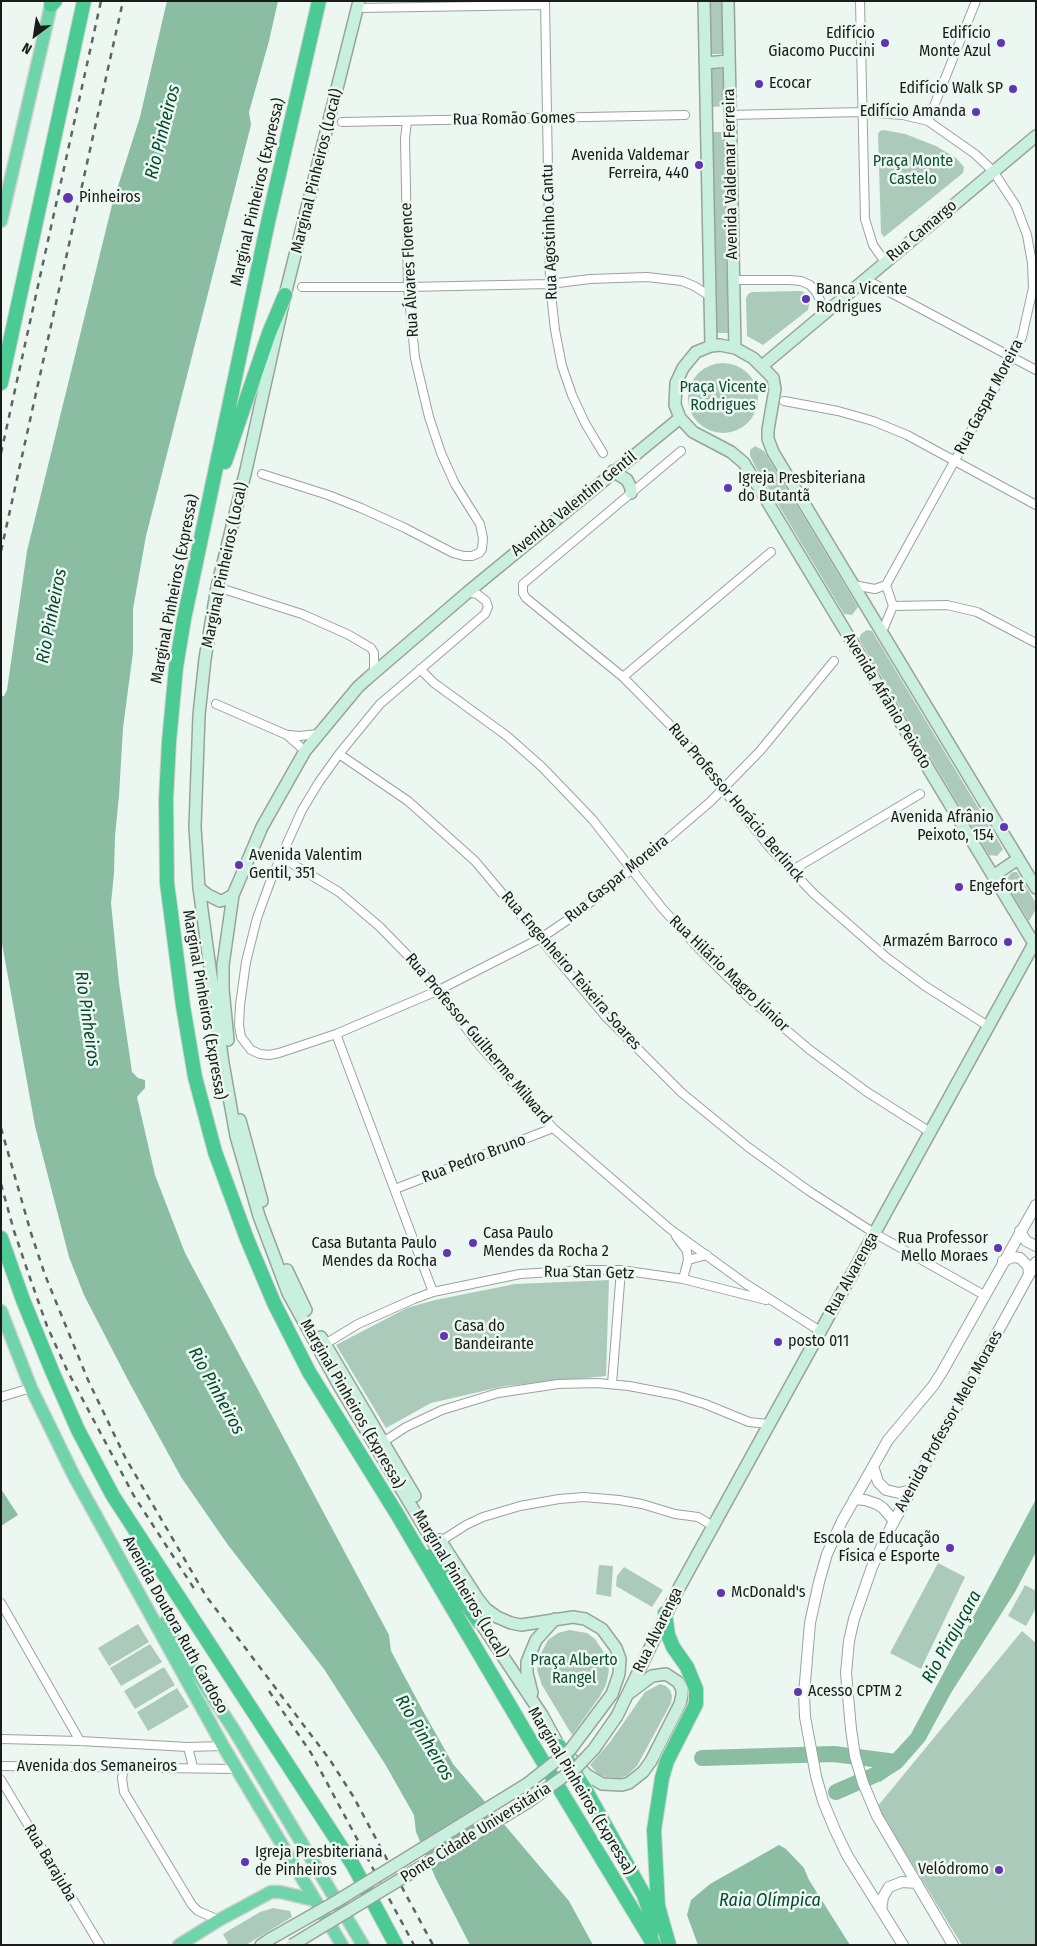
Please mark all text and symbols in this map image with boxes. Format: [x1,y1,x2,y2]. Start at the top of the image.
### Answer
north arrow [10,10,60,60]
place label: Edifício Giacomo Puccini [768,24,875,62]
place label: Edifício Monte Azul [919,24,991,62]
marker: Edifício Giacomo Puccini [879,37,891,49]
marker: Edifício Monte Azul [995,37,1007,49]
text: N [19,39,35,58]
place label: Ecocar [769,74,811,94]
marker: Ecocar [753,78,765,90]
place label: Edifício Walk SP [899,79,1003,99]
water label: Rio Pinheiros [141,83,185,181]
marker: Edifício Walk SP [1007,83,1019,95]
street label: Marginal Pinheiros (Local) [287,87,347,255]
street label: Avenida Valdemar Ferreira [720,88,742,260]
street label: Marginal Pinheiros (Expressa) [227,96,289,288]
place label: Edifício Amanda [860,102,966,122]
marker: Edifício Amanda [970,106,982,118]
street label: Rua Romão Gomes [453,108,575,130]
place label: Avenida Valdemar Ferreira, 440 [571,146,689,184]
park label: Praça Monte Castelo [873,152,953,190]
marker: Avenida Valdemar Ferreira, 440 [693,159,705,171]
street label: Rua Agostinho Cantu [538,164,562,300]
place label: Pinheiros [79,188,141,208]
marker: Pinheiros [61,191,75,205]
street label: Rua Camargo [883,196,961,266]
street label: Rua Álvares Florence [397,202,423,338]
place label: Banca Vicente Rodrigues [816,280,907,318]
marker: Banca Vicente Rodrigues [800,293,812,305]
street label: Rua Gaspar Moreira [951,336,1027,458]
park label: Praça Vicente Rodrigues [679,378,767,416]
street label: Avenida Valentim Gentil [507,447,641,561]
place label: Igreja Presbiteriana do Butantã [738,469,865,507]
street label: Marginal Pinheiros (Local) [198,480,252,650]
marker: Igreja Presbiteriana do Butantã [722,482,734,494]
street label: Marginal Pinheiros (Expressa) [147,493,203,685]
water label: Rio Pinheiros [32,567,72,665]
street label: Avenida Afrânio Peixoto [839,629,935,773]
street label: Rua Professor Horácio Berlinck [664,720,808,886]
place label: Avenida Afrânio Peixoto, 154 [891,808,994,846]
marker: Avenida Afrânio Peixoto, 154 [998,821,1010,833]
street label: Rua Gaspar Moreira [561,831,673,927]
place label: Avenida Valentim Gentil, 351 [249,846,362,884]
marker: Avenida Valentim Gentil, 351 [233,859,245,871]
place label: Engefort [969,877,1024,897]
marker: Engefort [953,881,965,893]
street label: Rua Engenheiro Teixeira Soares [497,888,645,1054]
street label: Marginal Pinheiros (Expressa) [178,909,230,1101]
street label: Rua Hilário Magro Júnior [665,912,793,1036]
place label: Armazém Barroco [883,932,998,952]
marker: Armazém Barroco [1002,936,1014,948]
street label: Rua Professor Guilherme Milward [401,950,555,1128]
water label: Rio Pinheiros [70,970,104,1068]
street label: Rua Pedro Bruno [419,1130,529,1188]
place label: Casa Paulo Mendes da Rocha 2 [483,1224,609,1262]
street label: Rua Alvarenga [821,1229,883,1319]
place label: Rua Professor Mello Moraes [898,1229,988,1267]
place label: Casa Butanta Paulo Mendes da Rocha [311,1234,437,1272]
marker: Casa Paulo Mendes da Rocha 2 [467,1237,479,1249]
marker: Rua Professor Mello Moraes [992,1242,1004,1254]
marker: Casa Butanta Paulo Mendes da Rocha [441,1247,453,1259]
street label: Rua Stan Getz [544,1263,634,1283]
street label: Marginal Pinheiros (Expressa) [296,1316,408,1492]
place label: Casa do Bandeirante [454,1317,534,1355]
street label: Avenida Professor Melo Moraes [891,1327,1007,1515]
marker: Casa do Bandeirante [438,1330,450,1342]
place label: posto 011 [788,1332,849,1352]
marker: posto 011 [772,1336,784,1348]
water label: Rio Pinheiros [183,1344,249,1438]
street label: Marginal Pinheiros (Local) [408,1507,512,1661]
place label: Escola de Educação Física e Esporte [813,1529,940,1567]
street label: Avenida Doutora Ruth Cardoso [118,1533,232,1717]
marker: Escola de Educação Física e Esporte [944,1542,956,1554]
place label: McDonald's [731,1583,806,1603]
street label: Rua Alvarenga [629,1584,687,1676]
marker: McDonald's [715,1587,727,1599]
water label: Rio Pirajuçara [918,1587,986,1687]
park label: Praça Alberto Rangel [530,1651,618,1689]
place label: Acesso CPTM 2 [808,1682,902,1702]
marker: Acesso CPTM 2 [792,1686,804,1698]
water label: Rio Pinheiros [390,1691,458,1785]
street label: Marginal Pinheiros (Expressa) [523,1704,639,1878]
street label: Avenida dos Semaneiros [17,1757,177,1777]
street label: Ponte Cidade Universitária [397,1779,555,1887]
street label: Rua Barajuba [19,1821,81,1905]
place label: Igreja Presbiteriana de Pinheiros [255,1843,382,1881]
marker: Igreja Presbiteriana de Pinheiros [239,1856,251,1868]
place label: Velódromo [918,1860,989,1880]
marker: Velódromo [993,1864,1005,1876]
water label: Raia Olímpica [719,1890,821,1912]

